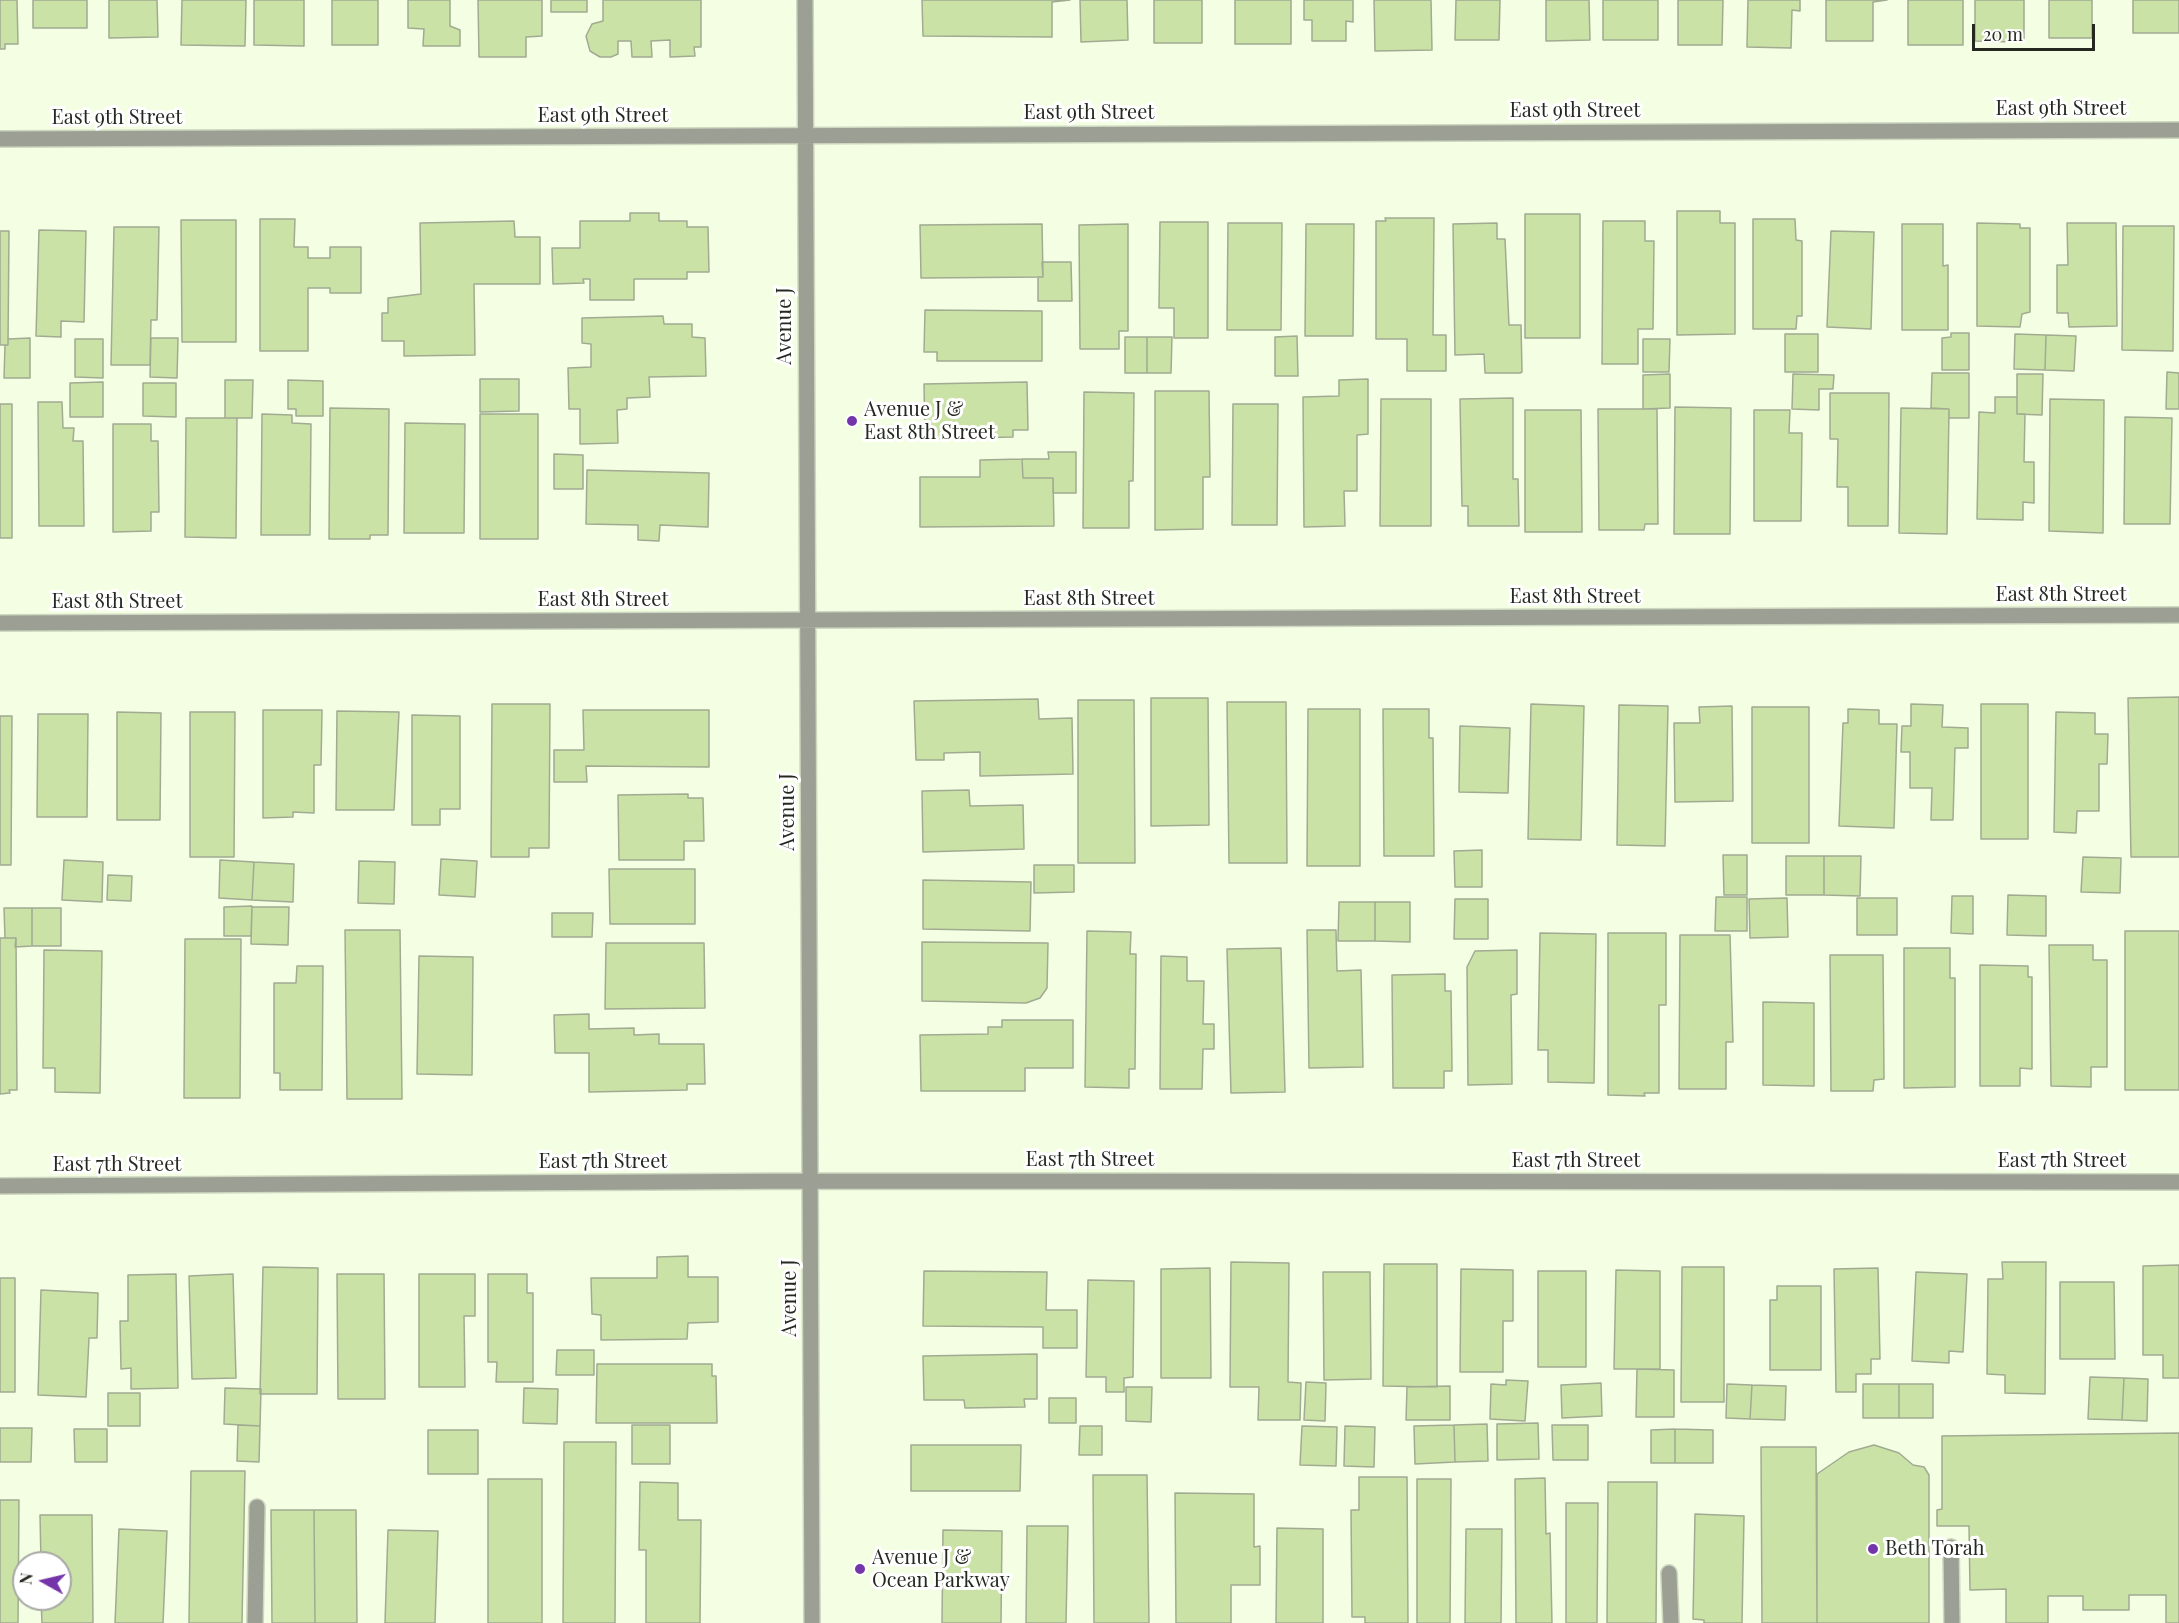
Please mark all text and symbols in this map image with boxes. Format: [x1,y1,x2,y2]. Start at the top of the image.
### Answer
scale bar [1975,12,2098,50]
text: 20 m [1983,22,2023,46]
street label: East 9th Street [1996,97,2126,121]
street label: East 9th Street [1510,99,1640,123]
street label: East 9th Street [1024,101,1154,125]
street label: East 9th Street [538,104,668,128]
street label: East 9th Street [52,106,182,130]
street label: Avenue J [773,287,797,365]
place label: Avenue J & East 8th Street [864,398,995,445]
marker: Avenue J & East 8th Street [845,414,859,428]
street label: East 8th Street [1995,583,2127,607]
street label: East 8th Street [1509,585,1641,609]
street label: East 8th Street [1023,587,1155,611]
street label: East 8th Street [537,588,669,612]
street label: East 8th Street [51,590,183,614]
street label: Avenue J [776,773,800,851]
street label: East 7th Street [1026,1148,1154,1172]
street label: East 7th Street [1512,1149,1640,1173]
street label: East 7th Street [1998,1149,2126,1173]
street label: East 7th Street [539,1150,667,1174]
street label: East 7th Street [53,1153,181,1177]
street label: Avenue J [778,1259,802,1337]
place label: Beth Torah [1885,1537,1985,1561]
marker: Beth Torah [1866,1542,1880,1556]
place label: Avenue J & Ocean Parkway [872,1546,1010,1593]
north arrow [12,1551,72,1611]
marker: Avenue J & Ocean Parkway [853,1562,867,1576]
text: N [14,1572,37,1586]

